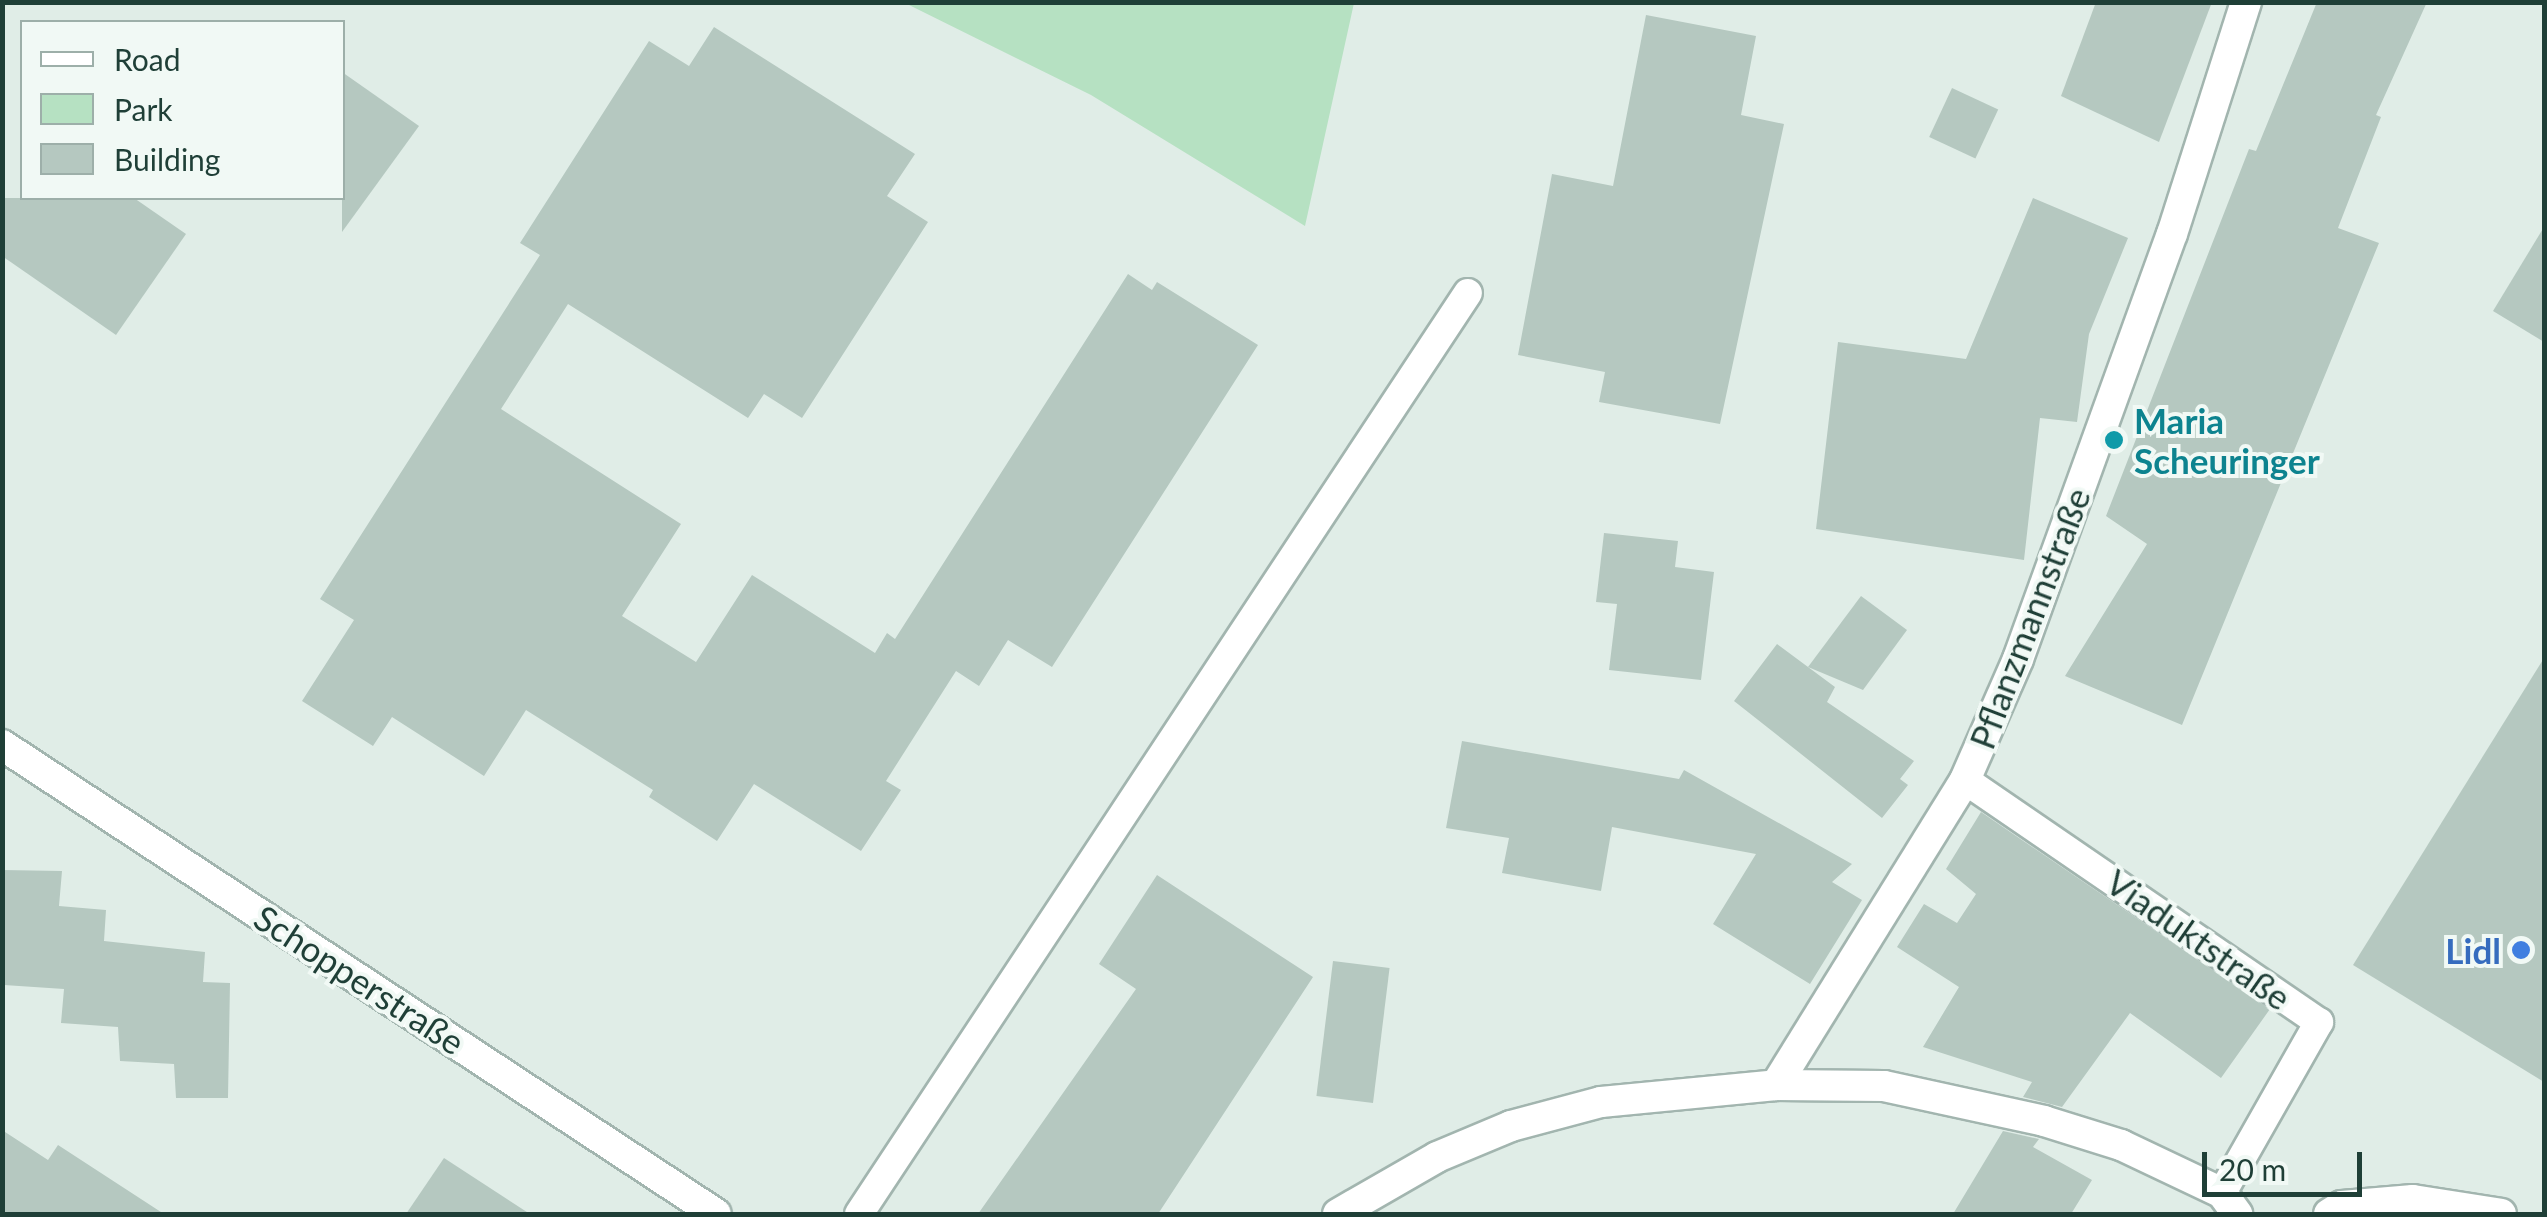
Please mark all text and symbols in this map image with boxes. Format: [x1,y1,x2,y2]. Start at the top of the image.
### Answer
legend [20,20,345,200]
text: Road [114,41,181,77]
text: Park [114,91,173,127]
text: Building [114,141,220,177]
place label: Maria Scheuringer [2134,399,2320,481]
marker: Maria Scheuringer [2103,429,2125,451]
street label: Pflanzmannstraße [1960,482,2098,754]
street label: Viaduktstraße [2099,860,2299,1018]
street label: Schopperstraße [247,896,473,1062]
place label: Lidl [2445,929,2501,971]
marker: Lidl [2510,939,2532,961]
scale bar [2207,1132,2367,1194]
text: 20 m [2219,1151,2286,1187]

